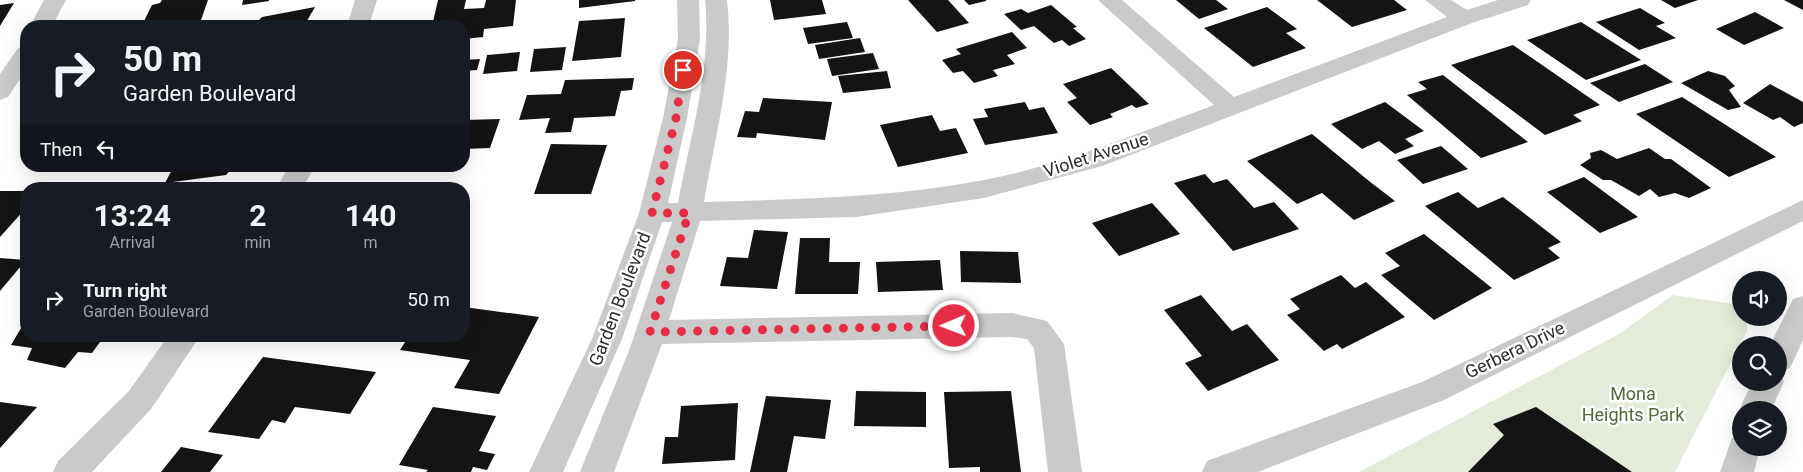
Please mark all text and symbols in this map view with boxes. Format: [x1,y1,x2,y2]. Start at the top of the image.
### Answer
text: 50 m [123,39,202,80]
icon: right [40,40,105,105]
pin [662,49,704,91]
icon: arrive [669,56,697,84]
text: Garden Boulevard [123,81,296,106]
street label: Violet Avenue [1041,128,1151,181]
icon: left [92,135,120,163]
text: Then [40,138,82,161]
text: 13:24 [94,198,171,233]
text: 2 [249,198,266,233]
text: 140 [345,198,396,233]
street label: Garden Boulevard [584,229,655,369]
text: Arrival [110,233,155,252]
text: min [244,233,271,252]
text: m [364,233,378,252]
map controls [1732,271,1787,456]
button: sound [1732,271,1787,326]
text: Turn right [83,279,167,302]
icon: right [40,286,68,314]
text: 50 m [407,288,450,311]
position arrow [927,299,979,351]
text: Garden Boulevard [83,302,209,321]
street label: Gerbera Drive [1462,316,1568,383]
button: search [1732,336,1787,391]
park label: Mona Heights Park [1582,383,1685,425]
button: layers [1732,401,1787,456]

